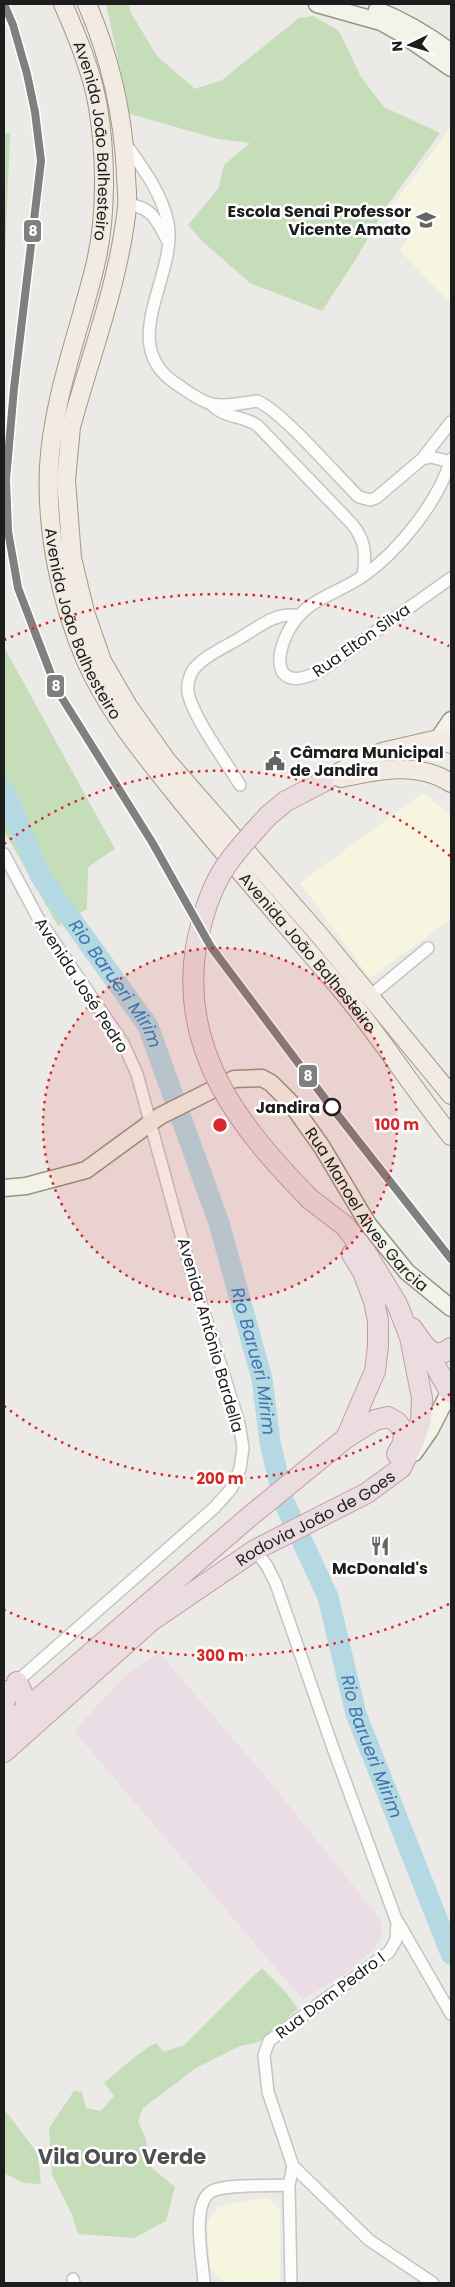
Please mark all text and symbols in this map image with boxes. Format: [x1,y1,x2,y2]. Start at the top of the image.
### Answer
north arrow [385,20,435,70]
street label: Avenida João Balhesteiro [67,37,115,242]
text: N [387,40,407,52]
place label: Escola Senai Professor Vicente Amato [228,200,411,241]
school or university icon: Escola Senai Professor Vicente Amato [415,209,437,231]
line badge: 8 [23,219,42,243]
text: 8 [28,221,38,241]
street label: Avenida João Balhesteiro [39,527,127,724]
street label: Rua Elton Silva [308,598,415,683]
line badge: 8 [46,674,65,698]
text: 8 [51,676,61,696]
place label: Câmara Municipal de Jandira [290,741,444,782]
public building icon: Câmara Municipal de Jandira [264,750,286,772]
street label: Avenida João Balhesteiro [234,868,382,1037]
street label: Avenida José Pedro [29,913,134,1057]
water label: Rio Barueri Mirim [63,914,168,1051]
line badge: 8 [298,1064,318,1088]
text: 8 [303,1066,313,1086]
place label: Jandira [256,1096,320,1119]
marker: Jandira [323,1098,341,1116]
text: 100 m [375,1114,419,1135]
centre of rings [211,1116,229,1134]
street label: Rua Manoel Alves Garcia [299,1123,433,1297]
street label: Avenida Antônio Bardella [172,1235,249,1435]
water label: Rio Barueri Mirim [225,1284,282,1436]
street label: Rodovia João de Goes [231,1465,400,1572]
text: 200 m [196,1468,244,1489]
restaurant icon: McDonald's [369,1535,391,1557]
place label: McDonald's [332,1557,428,1580]
text: 300 m [196,1645,244,1666]
water label: Rio Barueri Mirim [335,1672,409,1822]
street label: Rua Dom Pedro I [271,1947,390,2044]
district label: Vila Ouro Verde [38,2142,206,2171]

